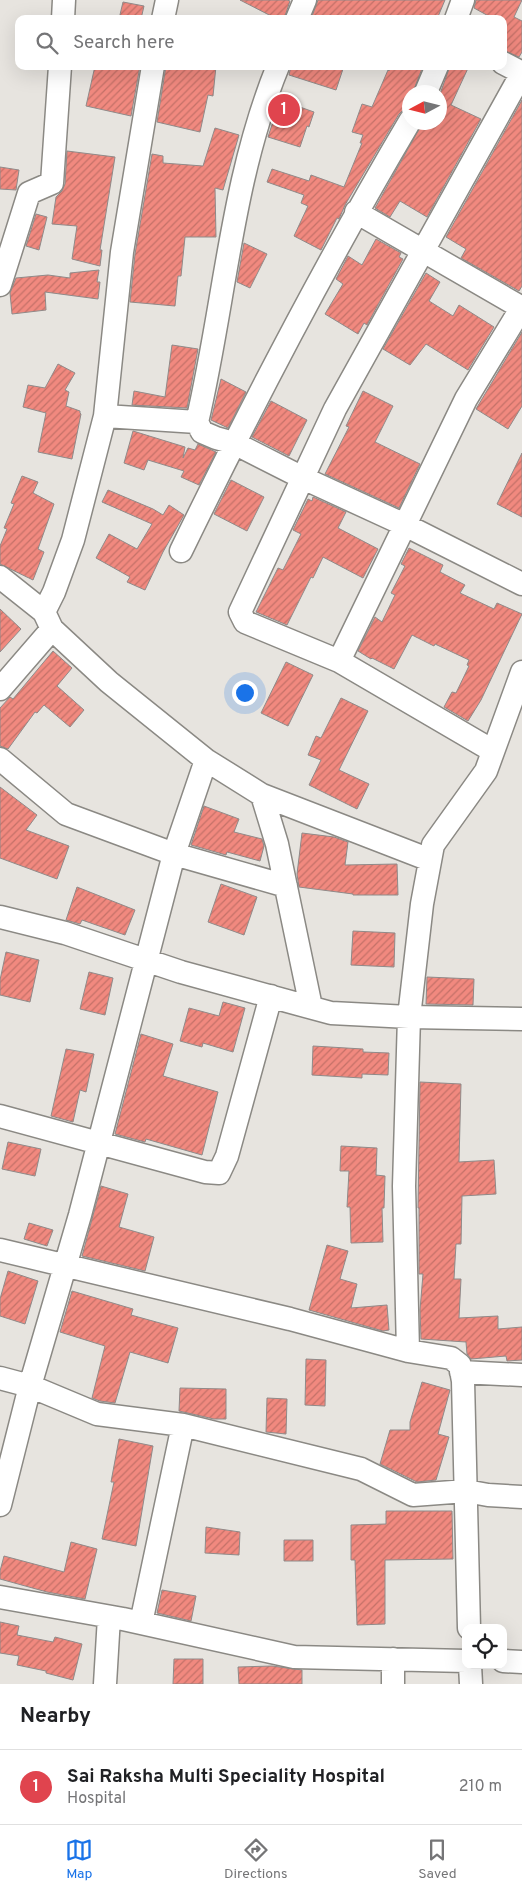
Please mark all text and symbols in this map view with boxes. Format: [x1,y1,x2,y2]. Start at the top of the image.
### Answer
search box [15,15,507,70]
icon: search [33,29,61,57]
text: Search here [73,31,175,55]
north arrow [402,85,447,130]
pin: 1 [268,91,300,129]
your location [232,680,258,706]
map controls [462,1624,507,1669]
button: locate [462,1624,507,1669]
text: Nearby [20,1703,91,1730]
text: Sai Raksha Multi Speciality Hospital [67,1765,385,1789]
text: 1 [33,1777,39,1797]
text: 210 m [459,1777,502,1797]
text: Hospital [67,1789,126,1809]
tab: Map [65,1836,93,1883]
tab: Directions [224,1836,288,1883]
tab: Saved [418,1836,457,1883]

